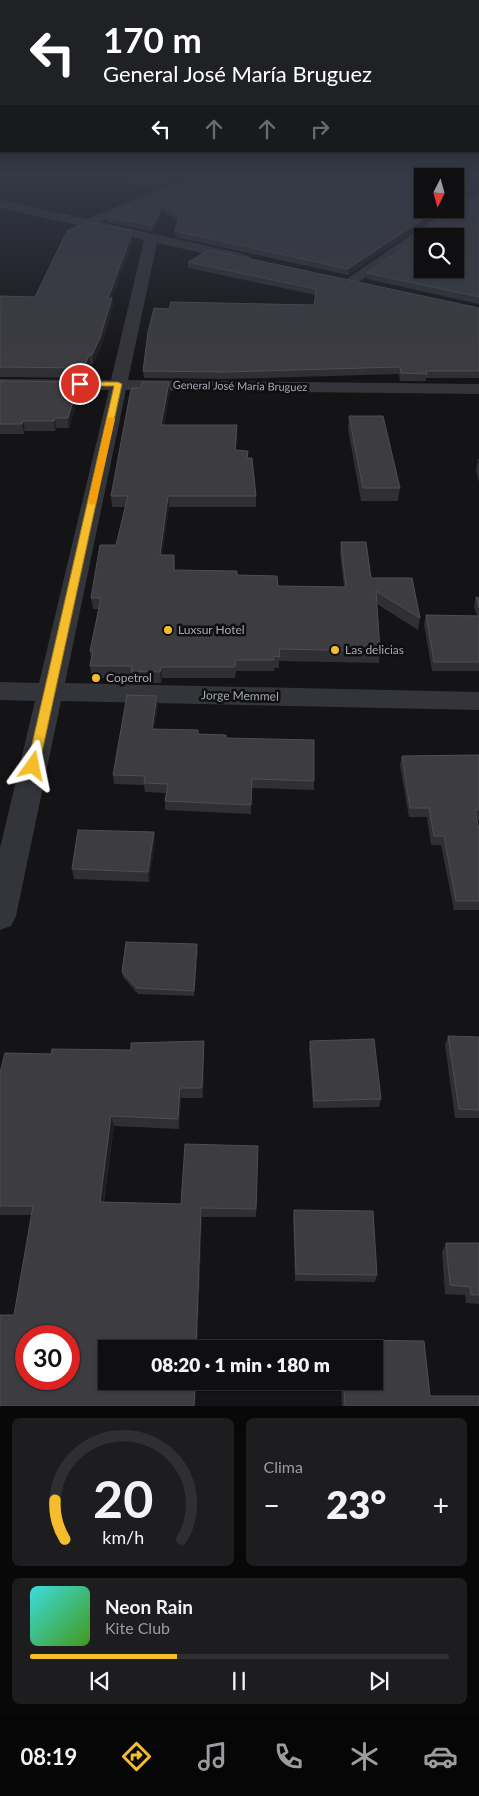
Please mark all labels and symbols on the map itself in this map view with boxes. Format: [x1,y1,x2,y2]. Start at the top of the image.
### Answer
north arrow [414,168,464,218]
pin [59,363,101,405]
street label: General José María Bruguez [173,378,307,393]
place label: Luxsur Hotel [178,622,245,637]
marker: Luxsur Hotel [162,624,174,636]
place label: Las delicias [345,642,404,657]
marker: Las delicias [329,644,341,656]
place label: Copetrol [106,670,152,685]
marker: Copetrol [90,672,102,684]
street label: Jorge Memmel [201,687,279,704]
position arrow [6.0,739,58.0,791]
speed limit sign: 30 [15,1325,80,1390]

